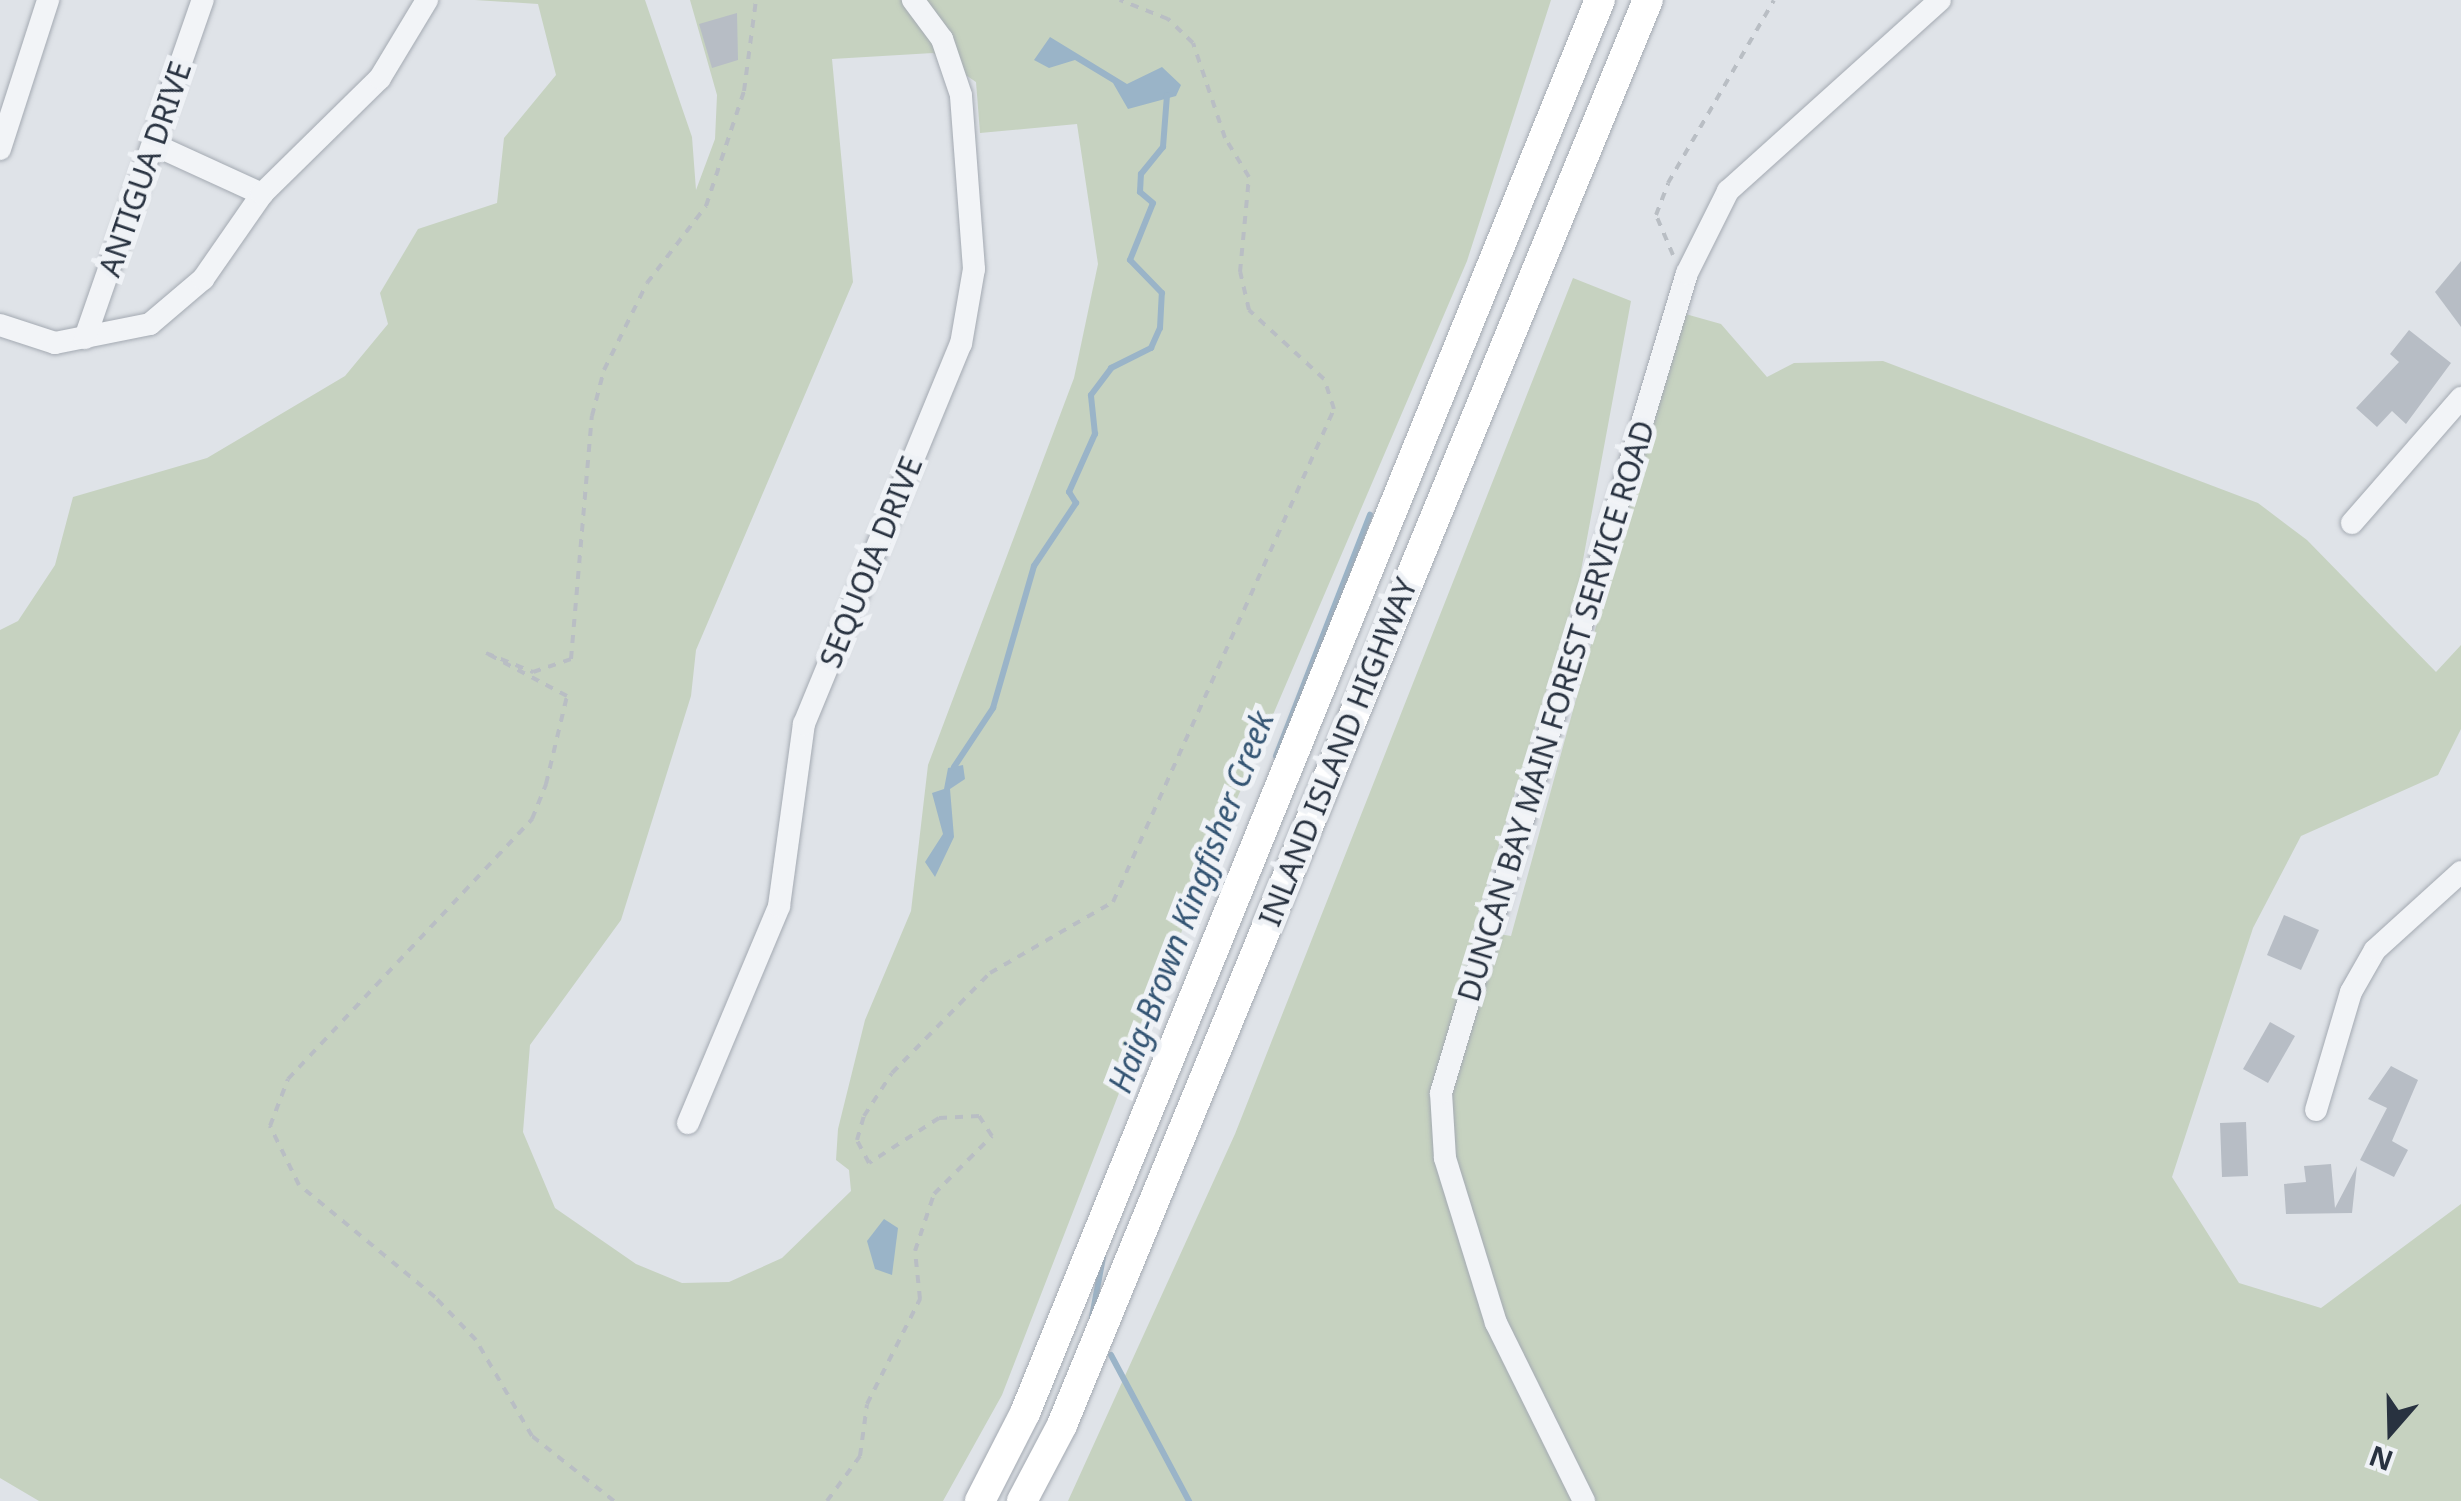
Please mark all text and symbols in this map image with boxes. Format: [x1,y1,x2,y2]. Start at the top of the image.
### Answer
street label: ANTIGUA DRIVE [91,57,199,281]
street label: DUNCAN BAY MAIN FOREST SERVICE ROAD [1450,416,1662,1006]
street label: SEQUOIA DRIVE [812,451,930,673]
street label: INLAND ISLAND HIGHWAY [1252,573,1424,931]
water label: Haig-Brown Kingfisher Creek [1100,706,1282,1098]
north arrow [2341,1381,2441,1481]
text: N [2364,1437,2398,1481]

